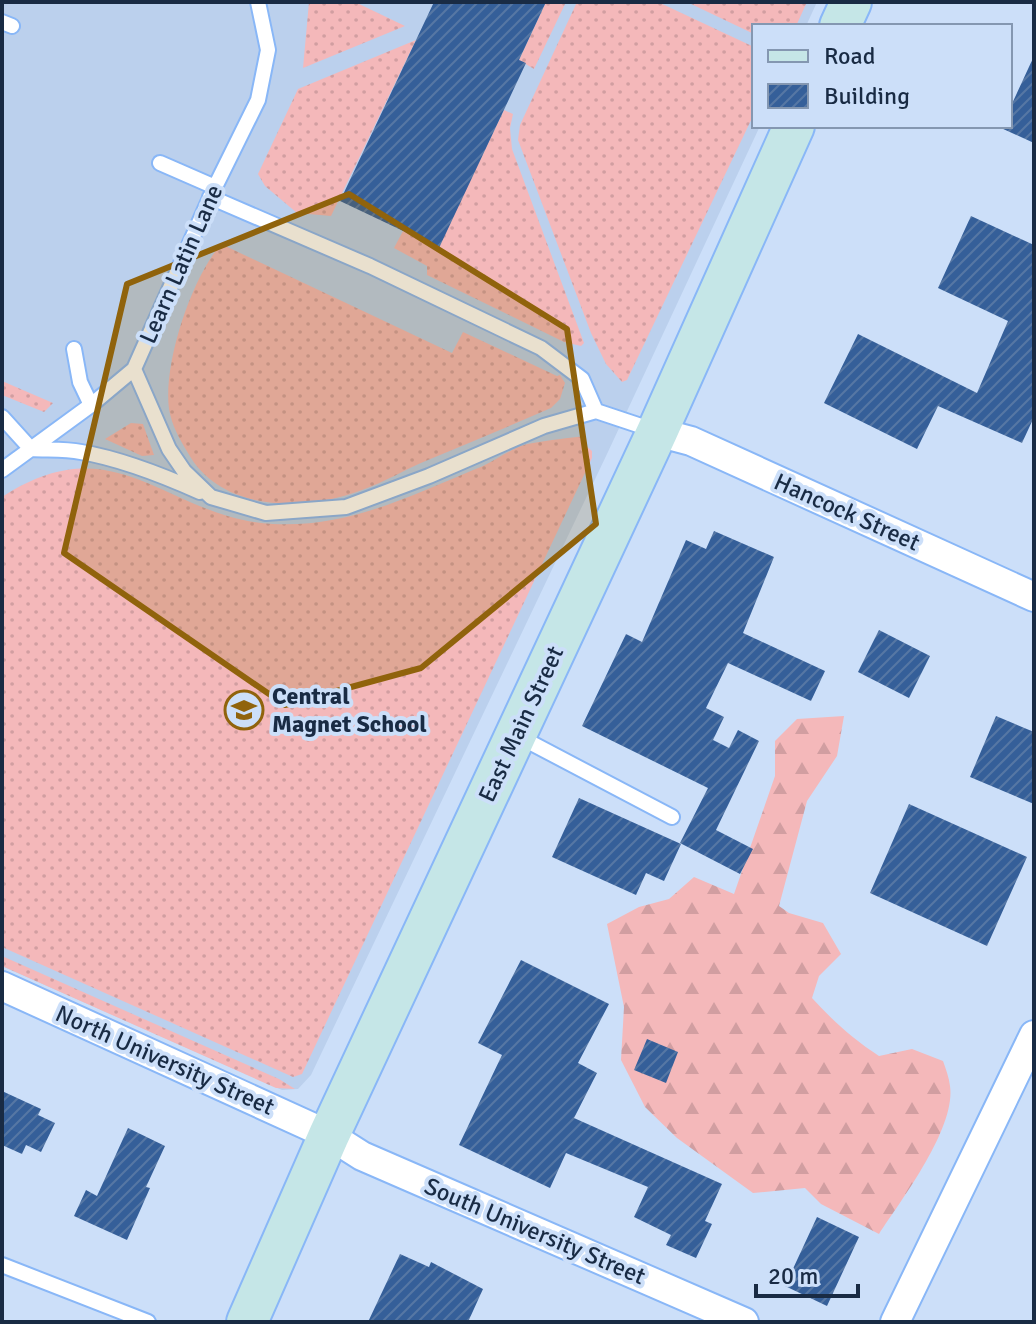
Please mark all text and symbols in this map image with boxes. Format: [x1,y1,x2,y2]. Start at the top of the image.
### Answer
legend [752,24,1012,128]
text: Road [824,41,875,71]
text: Building [824,81,910,111]
street label: Learn Latin Lane [133,180,229,348]
street label: Hancock Street [770,467,924,557]
street label: East Main Street [472,641,570,807]
place label: Central Magnet School [272,681,427,739]
school or university icon: Central Magnet School [223,689,265,731]
street label: North University Street [51,998,279,1122]
street label: South University Street [420,1171,650,1291]
scale bar [756,1248,858,1298]
text: 20 m [768,1261,818,1291]

